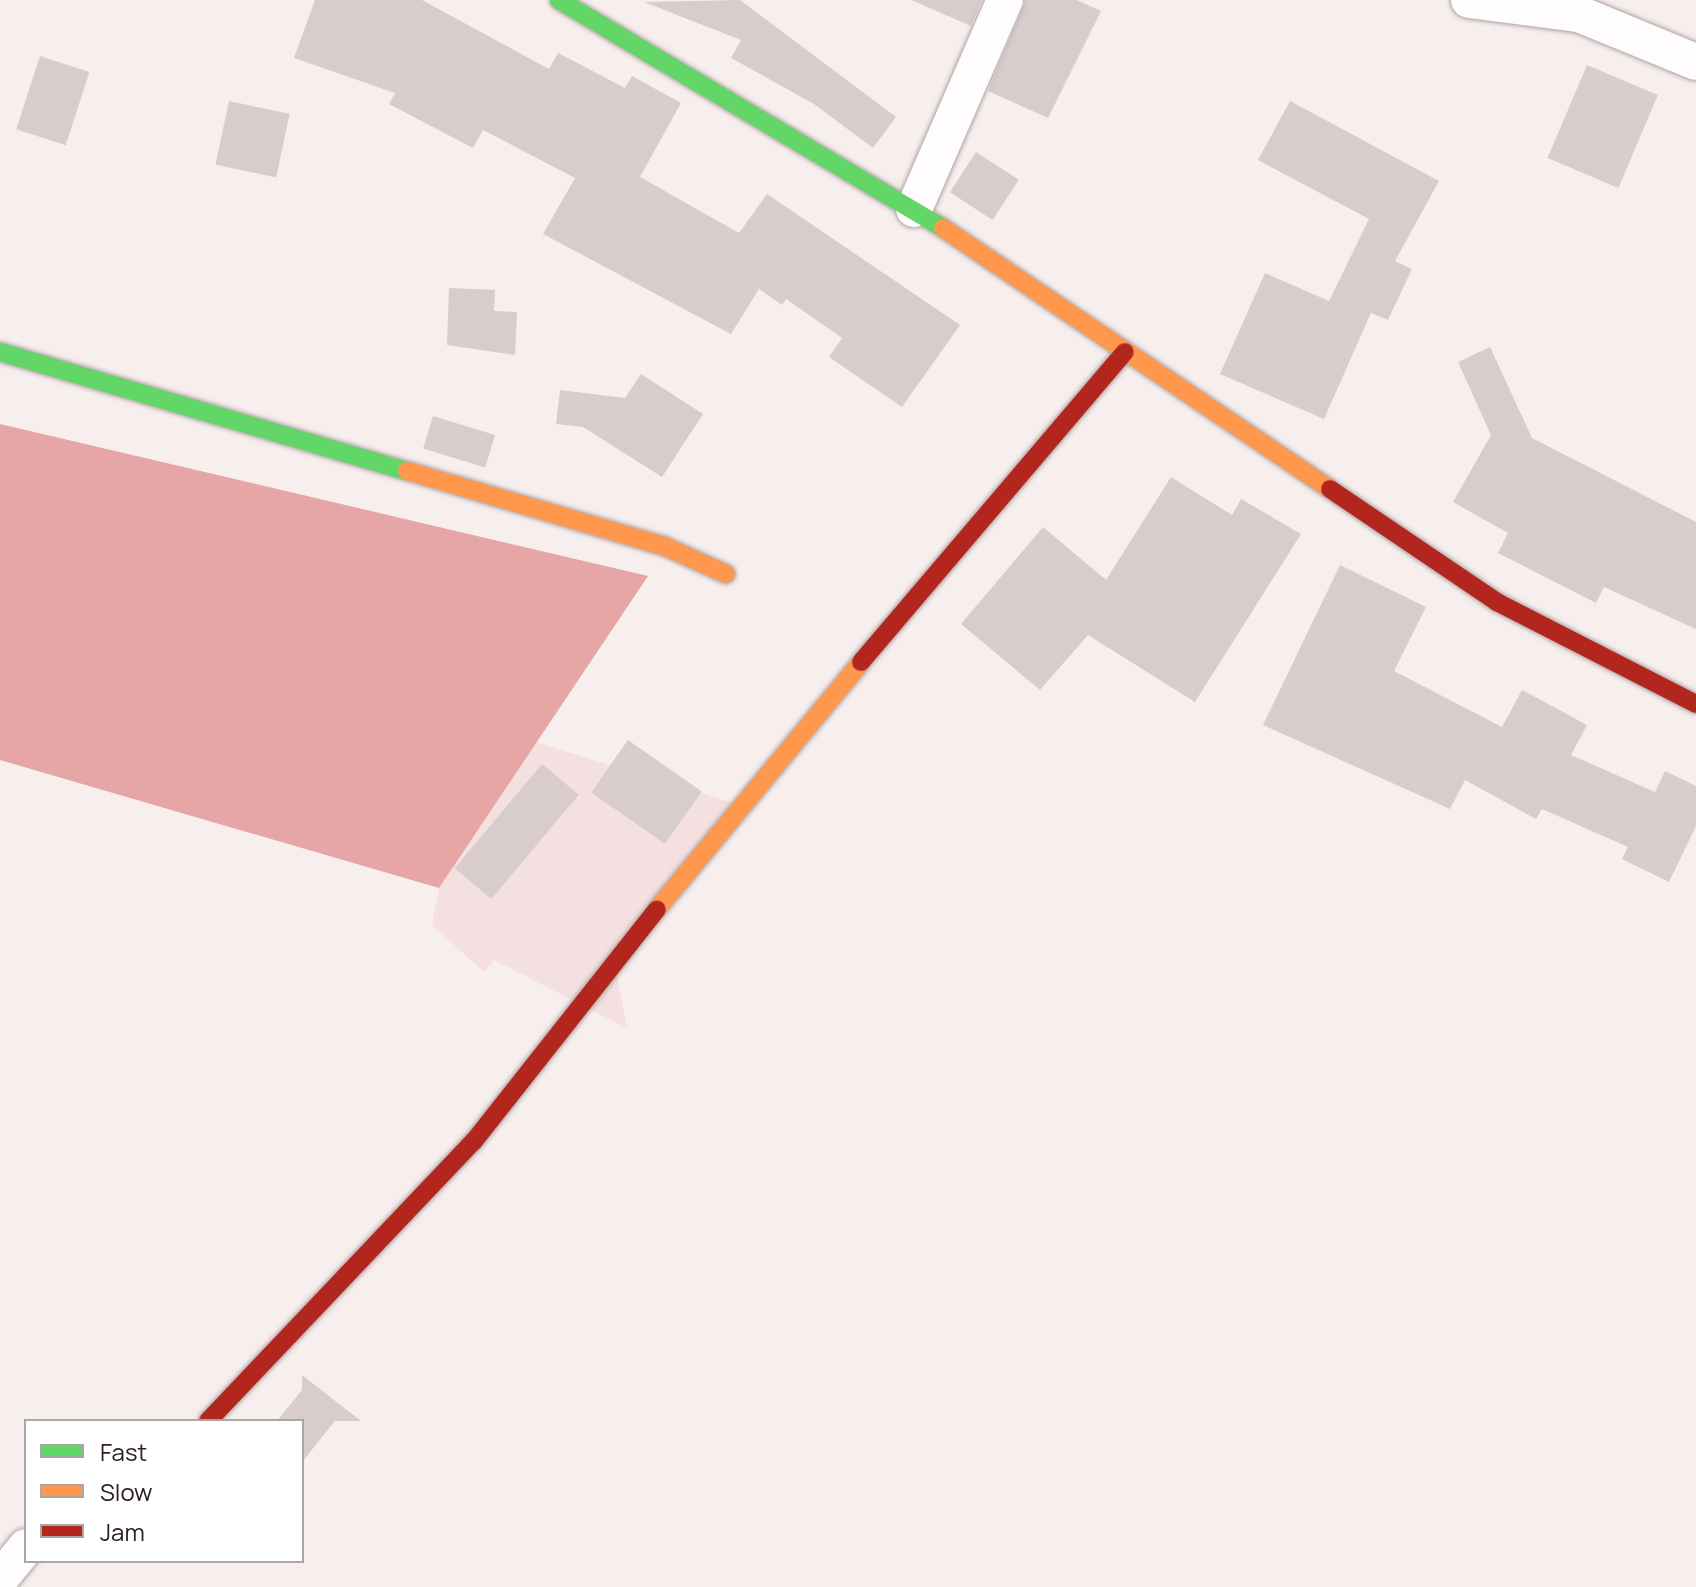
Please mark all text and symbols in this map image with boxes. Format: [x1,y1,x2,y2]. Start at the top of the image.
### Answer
legend [24,1419,304,1563]
text: Fast [100,1435,147,1468]
text: Slow [100,1475,153,1508]
text: Jam [100,1515,145,1548]

